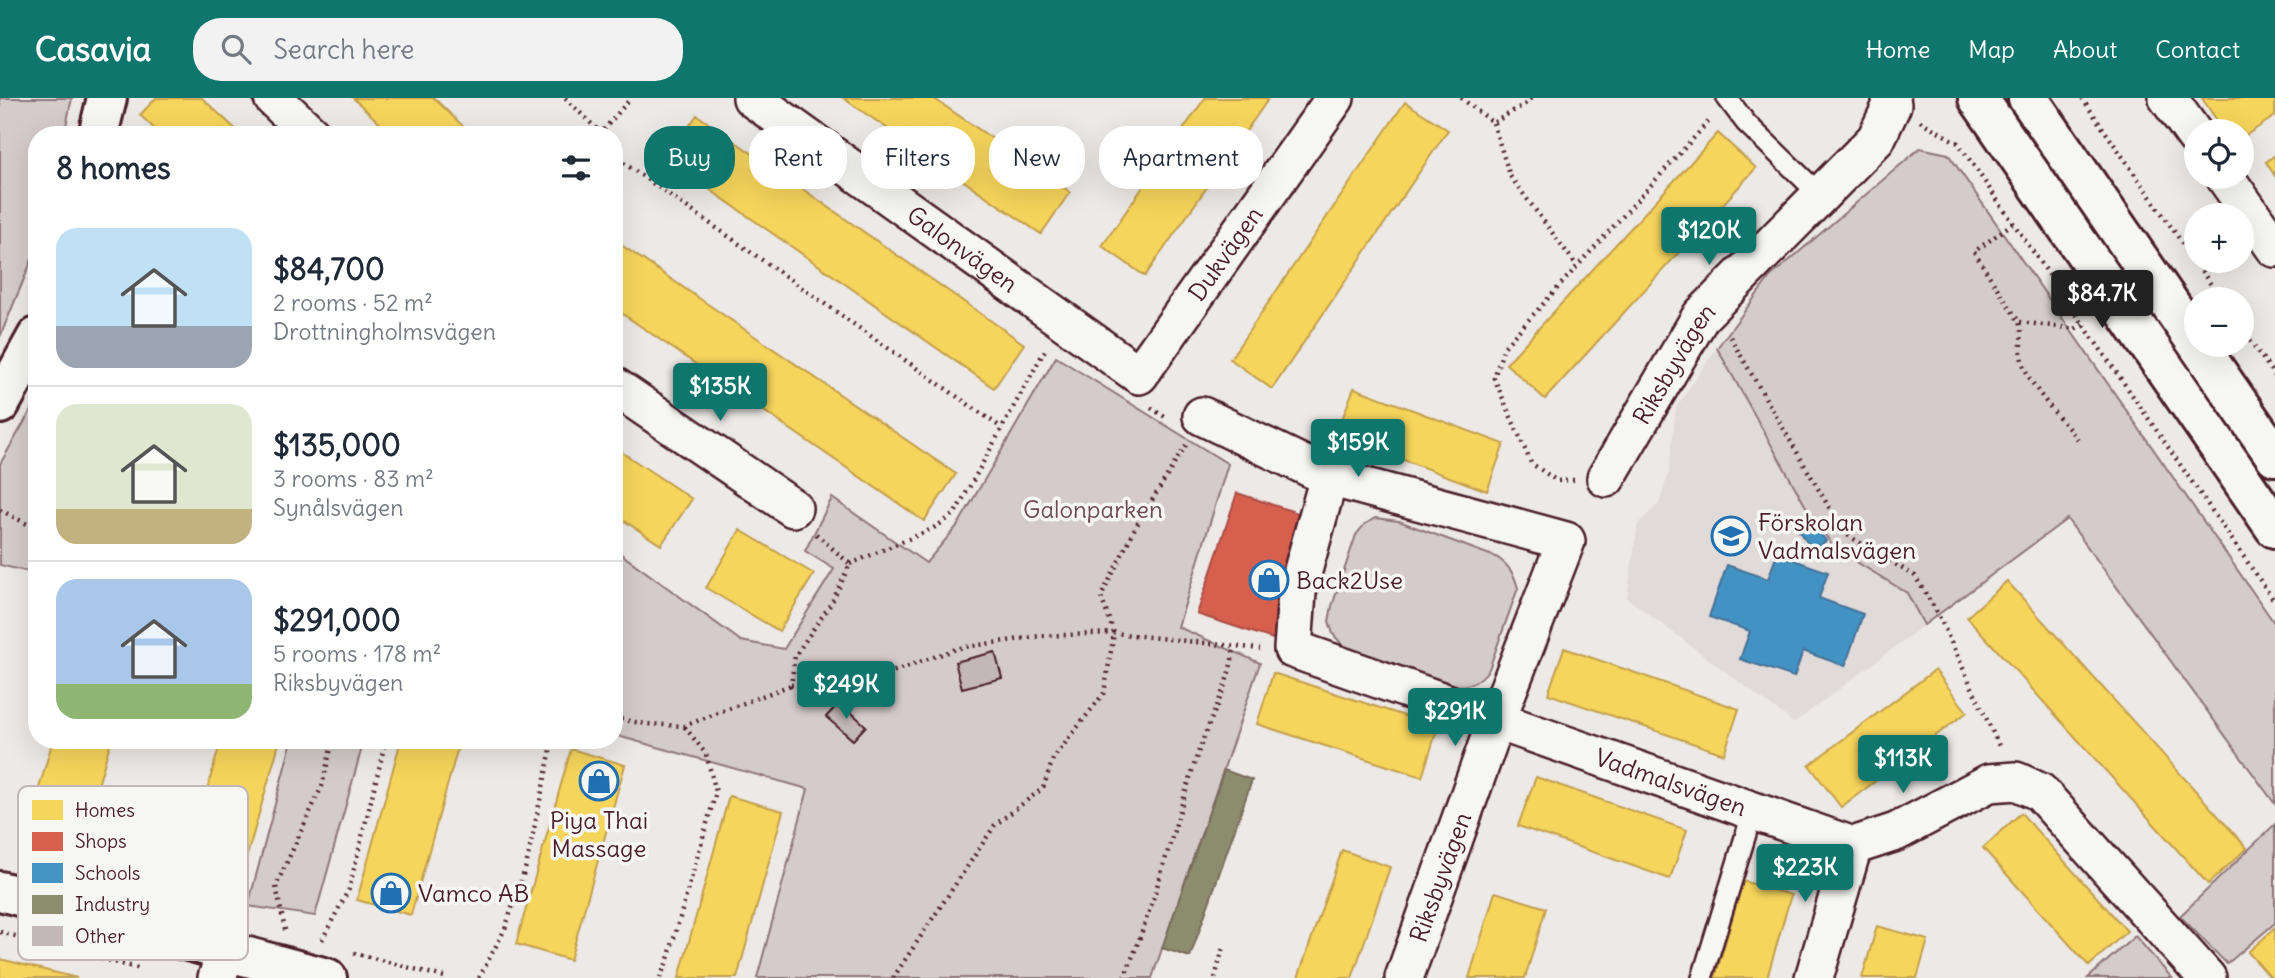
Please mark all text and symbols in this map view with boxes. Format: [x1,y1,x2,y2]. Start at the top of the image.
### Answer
search box [193,18,683,81]
text: Casavia [35,28,151,70]
icon: search [217,30,255,68]
text: Search here [273,33,414,66]
text: Home [1866,34,1930,64]
text: Map [1968,34,2015,64]
text: About [2053,34,2117,64]
text: Contact [2155,34,2240,64]
map controls [2184,119,2254,357]
button: locate [2184,119,2254,189]
chip: Buy [644,126,735,189]
chip: Rent [749,126,847,189]
chip: Filters [861,126,975,189]
chip: New [989,126,1085,189]
chip: Apartment [1099,126,1263,189]
text: 8 homes [56,149,171,187]
icon: filters [557,149,595,187]
street label: Galonvägen [901,199,1024,299]
street label: Dukvägen [1181,200,1269,306]
button: + [2184,203,2254,273]
pin: $120K [1660,208,1758,267]
text: $120K [1677,215,1741,244]
text: $84,700 [273,250,385,288]
icon: home [112,256,196,340]
pin: $84.7K [2045,271,2159,330]
text: $84.7K [2067,278,2137,307]
button: − [2184,287,2254,357]
text: 2 rooms · 52 m² [273,288,433,317]
street label: Riksbyvägen [1626,296,1721,430]
text: Drottningholmsvägen [273,317,496,346]
pin: $135K [671,364,769,423]
text: $135K [689,371,751,400]
pin: $159K [1309,420,1407,479]
text: $135,000 [273,426,401,464]
text: $159K [1327,427,1389,456]
icon: home [112,432,196,516]
text: 3 rooms · 83 m² [273,464,434,493]
text: Synålsvägen [273,493,404,522]
park label: Galonparken [1023,494,1163,524]
place label: Förskolan Vadmalsvägen [1758,507,1916,565]
school or university icon: Förskolan Vadmalsvägen [1710,515,1752,557]
shop icon: Back2Use [1248,559,1290,601]
place label: Back2Use [1296,565,1403,595]
text: $291,000 [273,601,401,639]
icon: home [112,607,196,691]
text: 5 rooms · 178 m² [273,639,441,668]
pin: $249K [797,662,895,721]
text: Riksbyvägen [273,668,403,697]
text: $249K [813,669,879,698]
pin: $291K [1406,688,1504,748]
text: $291K [1424,696,1486,725]
pin: $113K [1854,736,1952,795]
street label: Vadmalsvägen [1591,742,1751,822]
text: $113K [1874,743,1932,772]
shop icon: Piya Thai Massage [578,760,620,802]
legend [18,786,248,960]
text: Homes [75,798,135,822]
place label: Piya Thai Massage [550,805,648,863]
street label: Riksbyvägen [1403,808,1477,946]
text: Shops [75,829,127,853]
pin: $223K [1756,844,1854,904]
text: $223K [1772,852,1838,881]
text: Schools [75,861,140,885]
shop icon: Vamco AB [370,872,412,914]
place label: Vamco AB [418,878,529,908]
text: Industry [75,892,150,916]
text: Other [75,924,125,948]

